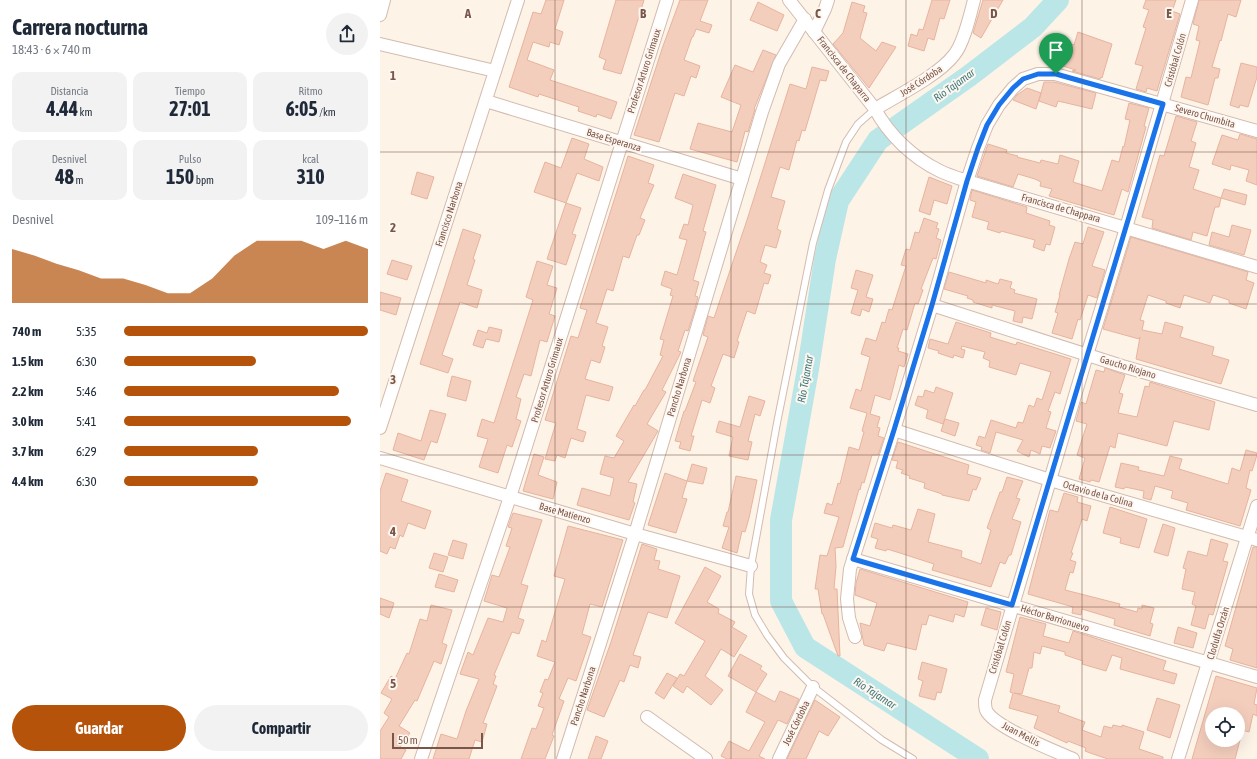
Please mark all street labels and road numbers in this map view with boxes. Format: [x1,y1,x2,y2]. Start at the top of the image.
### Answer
street label: Profesor Arturo Grimaux [625,27,663,115]
street label: Cristóbal Colón [1162,32,1188,88]
street label: Francisca de Chaparra [815,34,873,104]
street label: José Córdoba [898,63,945,99]
street label: Severo Chumbita [1174,102,1237,130]
street label: Base Esperanza [585,126,643,154]
street label: Francisco Narbona [433,180,465,248]
street label: Francisca de Chappara [1020,191,1102,225]
street label: Profesor Arturo Grimaux [529,336,565,424]
street label: Gaucho Riojano [1099,353,1158,381]
street label: Pancho Narbona [665,356,693,418]
street label: Octavio de la Colina [1062,479,1135,509]
street label: Base Matienzo [538,500,592,526]
street label: Héctor Barrionuevo [1019,602,1091,634]
street label: Clodulfa Orzán [1205,605,1231,661]
street label: Cristóbal Colón [987,619,1013,675]
street label: Pancho Narbona [568,665,598,727]
street label: José Córdoba [780,699,812,747]
street label: Juan Mellis [1000,719,1042,749]

